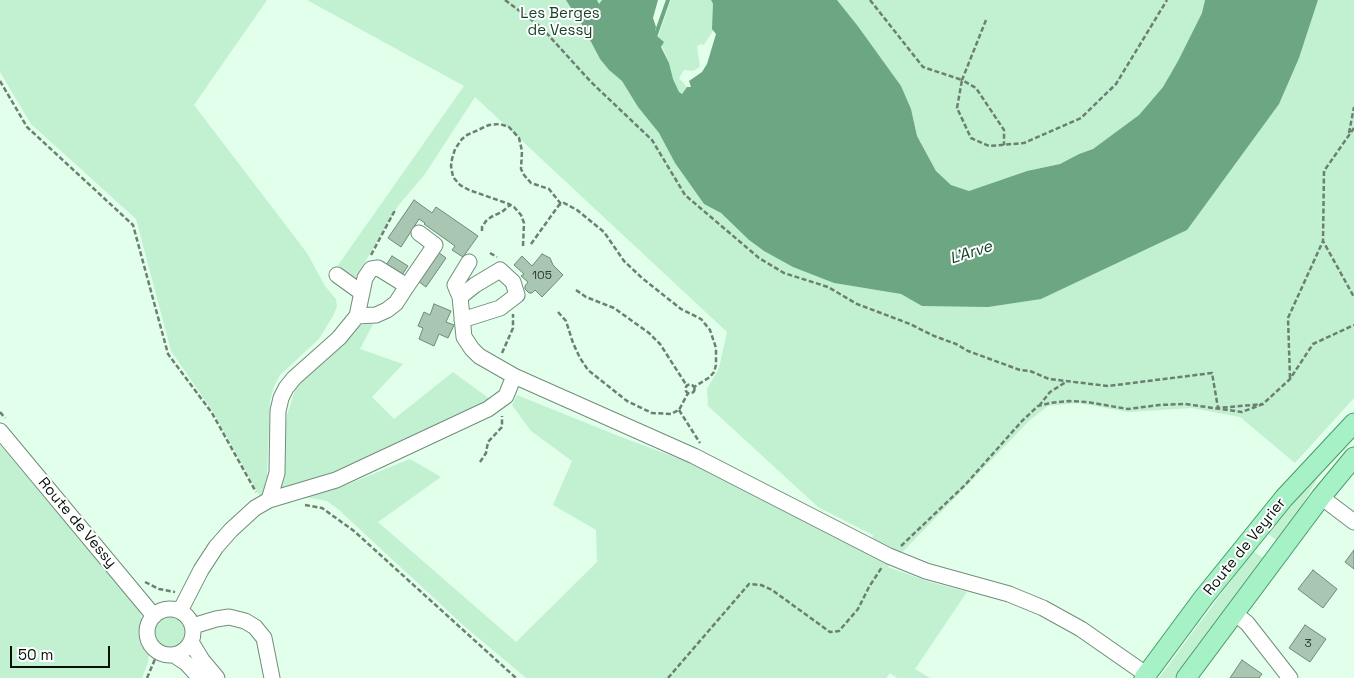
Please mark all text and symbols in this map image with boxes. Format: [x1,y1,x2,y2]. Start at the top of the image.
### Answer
park label: Les Berges de Vessy [520,5,600,40]
water label: L'Arve [947,237,995,269]
house number: 105 [532,269,552,283]
street label: Route de Vessy [34,474,120,572]
street label: Route de Veyrier [1200,495,1290,599]
scale bar [12,636,112,668]
house number: 3 [1304,637,1312,651]
text: 50 m [18,645,53,664]

